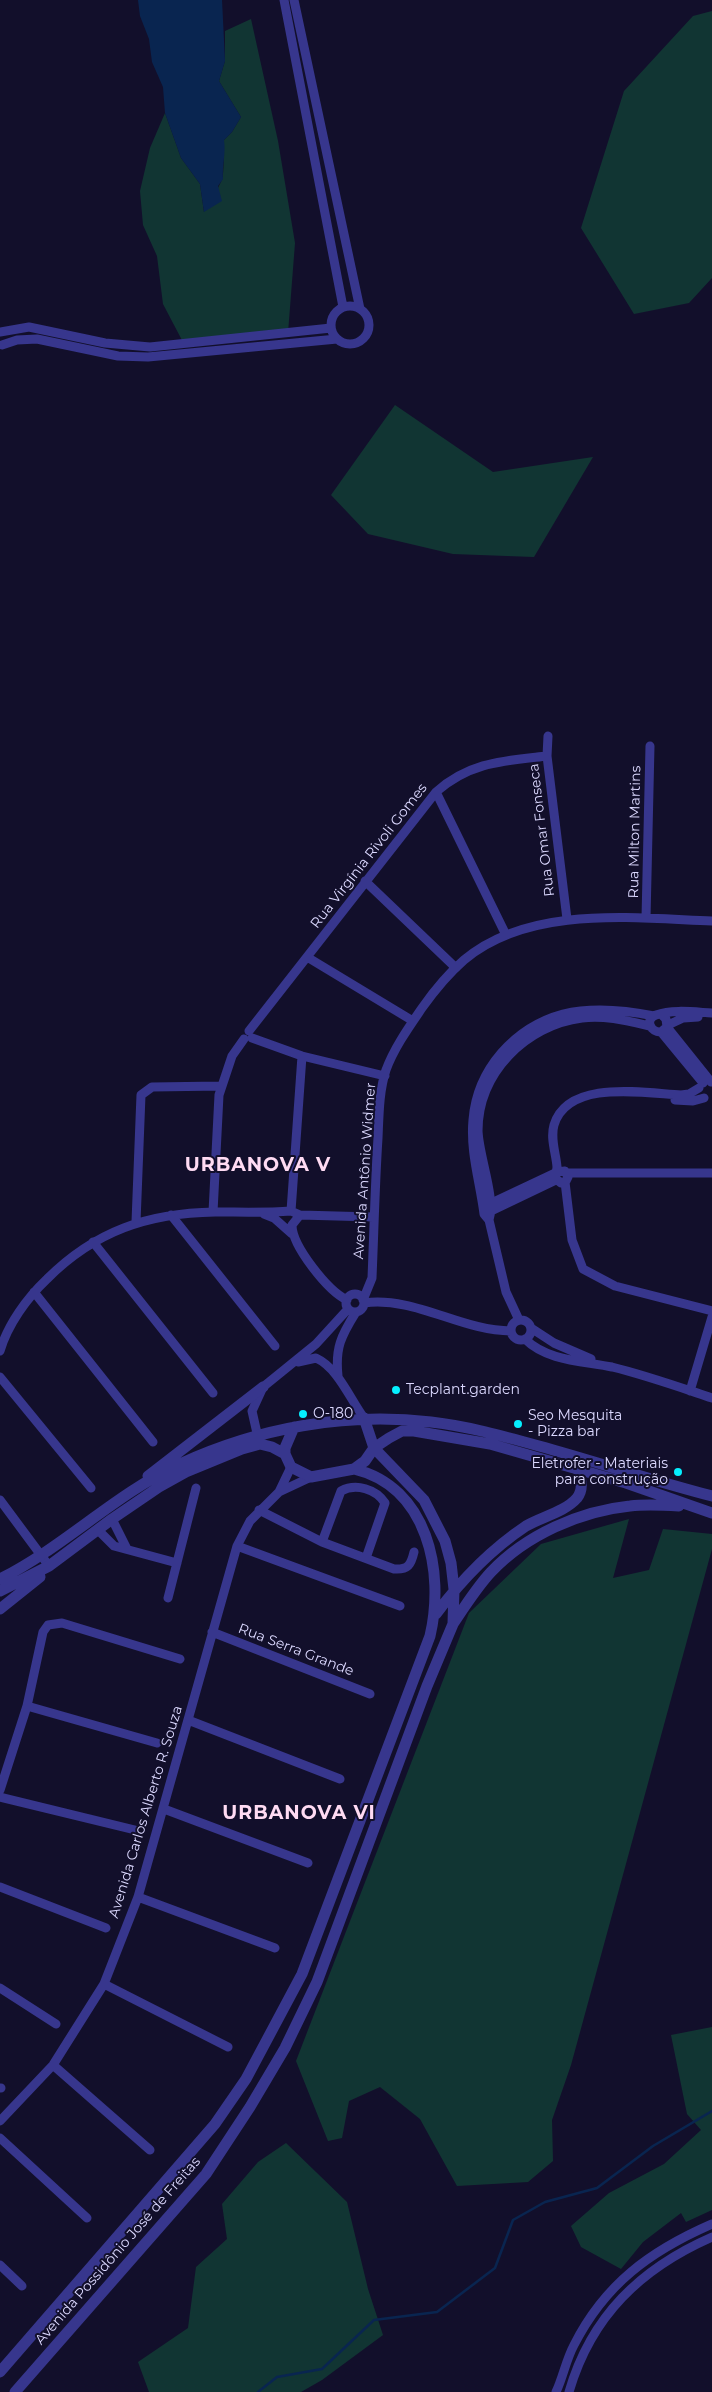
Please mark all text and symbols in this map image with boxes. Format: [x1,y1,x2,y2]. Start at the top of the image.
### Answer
street label: Rua Omar Fonseca [526,763,558,897]
street label: Rua Milton Martins [625,765,645,899]
street label: Rua Virgínia Rivoli Gomes [307,780,431,932]
street label: Avenida Antônio Widmer [350,1082,380,1260]
district label: URBANOVA V [183,1154,333,1176]
place label: Tecplant.garden [406,1382,520,1398]
marker: Tecplant.garden [390,1384,402,1396]
place label: O-180 [313,1406,353,1422]
marker: O-180 [297,1408,309,1420]
place label: Seo Mesquita - Pizza bar [528,1408,622,1440]
marker: Seo Mesquita - Pizza bar [512,1418,524,1430]
place label: Eletrofer - Materiais para construção [532,1456,668,1488]
marker: Eletrofer - Materiais para construção [672,1466,684,1478]
street label: Rua Serra Grande [236,1620,356,1680]
street label: Avenida Carlos Alberto R. Souza [106,1704,186,1920]
district label: URBANOVA VI [221,1802,377,1824]
street label: Avenida Possidônio José de Freitas [32,2154,204,2348]

